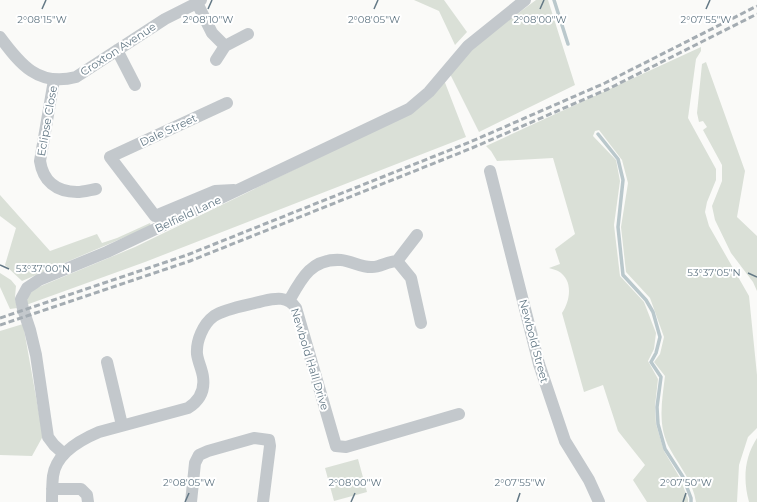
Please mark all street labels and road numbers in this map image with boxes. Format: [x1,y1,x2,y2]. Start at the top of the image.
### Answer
street label: Croxton Avenue [77,19,159,79]
street label: Eclipse Close [34,84,60,157]
street label: Dale Street [137,110,199,149]
street label: Belfield Lane [153,192,224,235]
street label: Newbold Street [516,298,552,385]
street label: Newbold Hall Drive [288,306,332,412]

